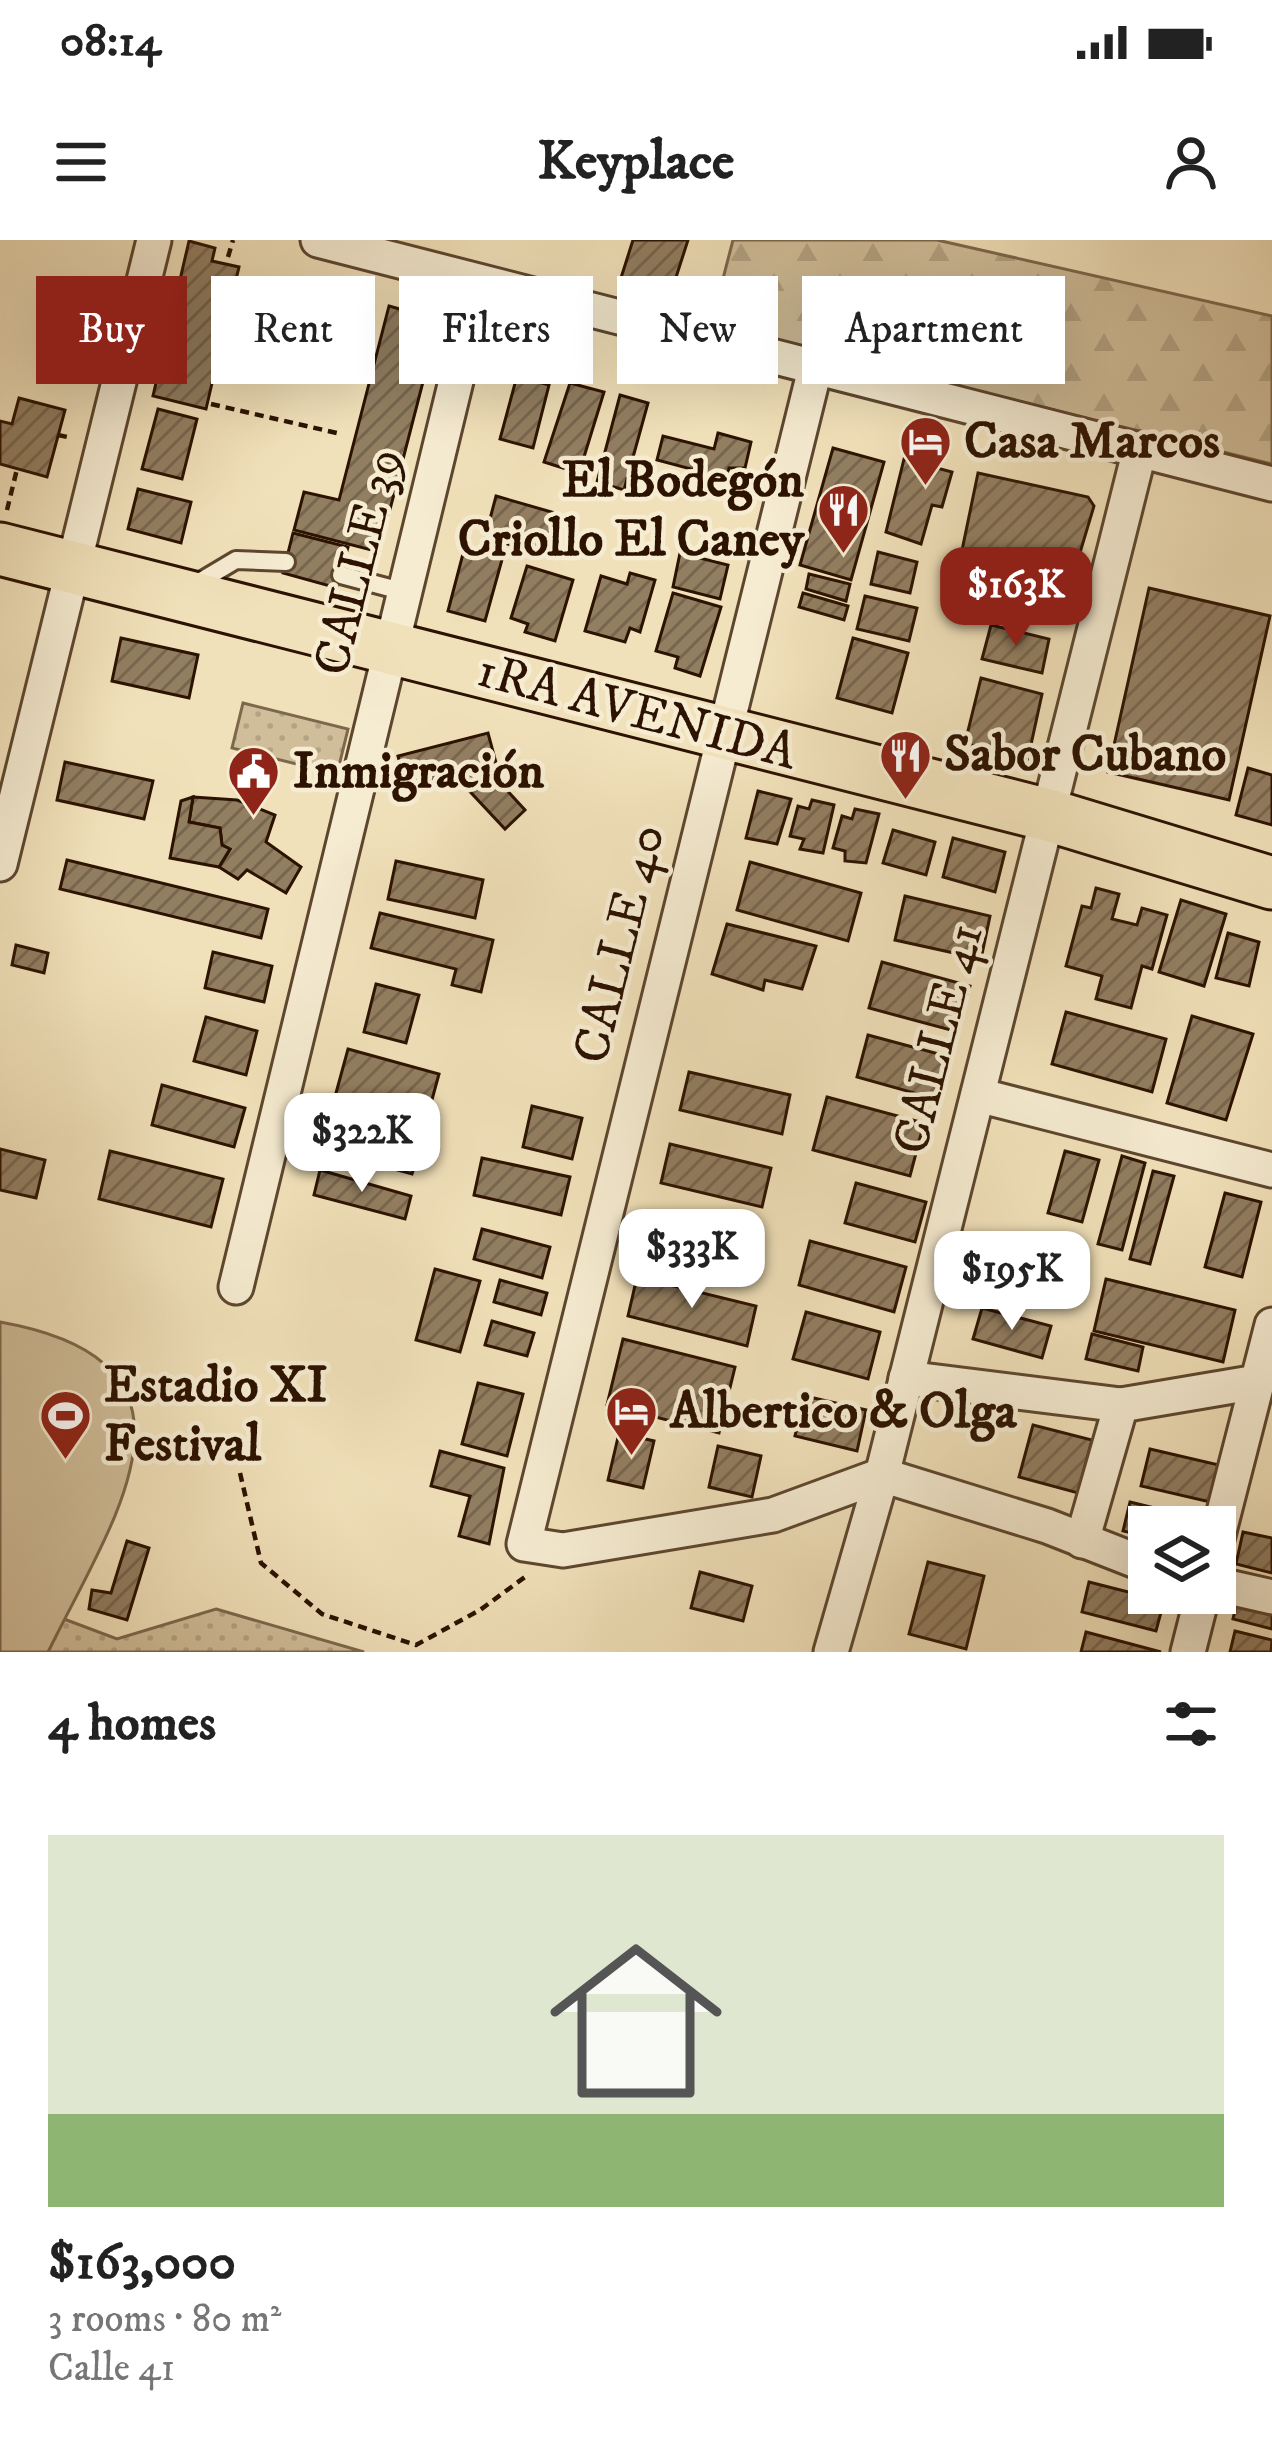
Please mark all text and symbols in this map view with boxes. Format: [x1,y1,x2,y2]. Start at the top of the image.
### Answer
text: 08:14 [60,14,161,70]
icon: menu [48,129,114,195]
text: Keyplace [538,129,734,196]
icon: person [1158,129,1224,195]
chip: Buy [36,276,187,384]
chip: Rent [211,276,375,384]
chip: Filters [399,276,593,384]
chip: New [617,276,778,384]
chip: Apartment [802,276,1065,384]
place label: Casa Marcos [964,410,1220,474]
hotel icon: Casa Marcos [897,414,953,488]
street label: CALLE 39 [300,442,418,682]
place label: El Bodegón Criollo El Caney [458,449,806,572]
restaurant icon: El Bodegón Criollo El Caney [815,482,871,556]
pin: $163K [932,547,1100,649]
text: $163K [967,561,1065,610]
street label: 1RA AVENIDA [470,639,804,786]
place label: Sabor Cubano [944,723,1226,787]
restaurant icon: Sabor Cubano [877,727,933,801]
place label: Inmigración [293,740,545,804]
public building icon: Inmigración [226,744,282,818]
street label: CALLE 40 [559,818,681,1070]
street label: CALLE 41 [880,917,998,1161]
pin: $322K [278,1093,446,1195]
text: $322K [311,1107,413,1156]
pin: $333K [608,1209,776,1311]
text: $333K [646,1223,738,1272]
pin: $195K [928,1231,1096,1333]
text: $195K [961,1245,1063,1294]
place label: Estadio XI Festival [104,1354,327,1477]
place label: Albertico & Olga [669,1380,1018,1444]
hotel icon: Albertico & Olga [603,1384,659,1458]
sports icon: Estadio XI Festival [37,1387,93,1461]
map controls [1128,1506,1236,1614]
button: layers [1128,1506,1236,1614]
icon: filters [1158,1691,1224,1757]
text: 4 homes [48,1692,216,1756]
icon: home [528,1913,744,2129]
text: $163,000 [48,2231,236,2295]
text: 3 rooms · 80 m² [48,2295,281,2344]
text: Calle 41 [48,2344,175,2393]

